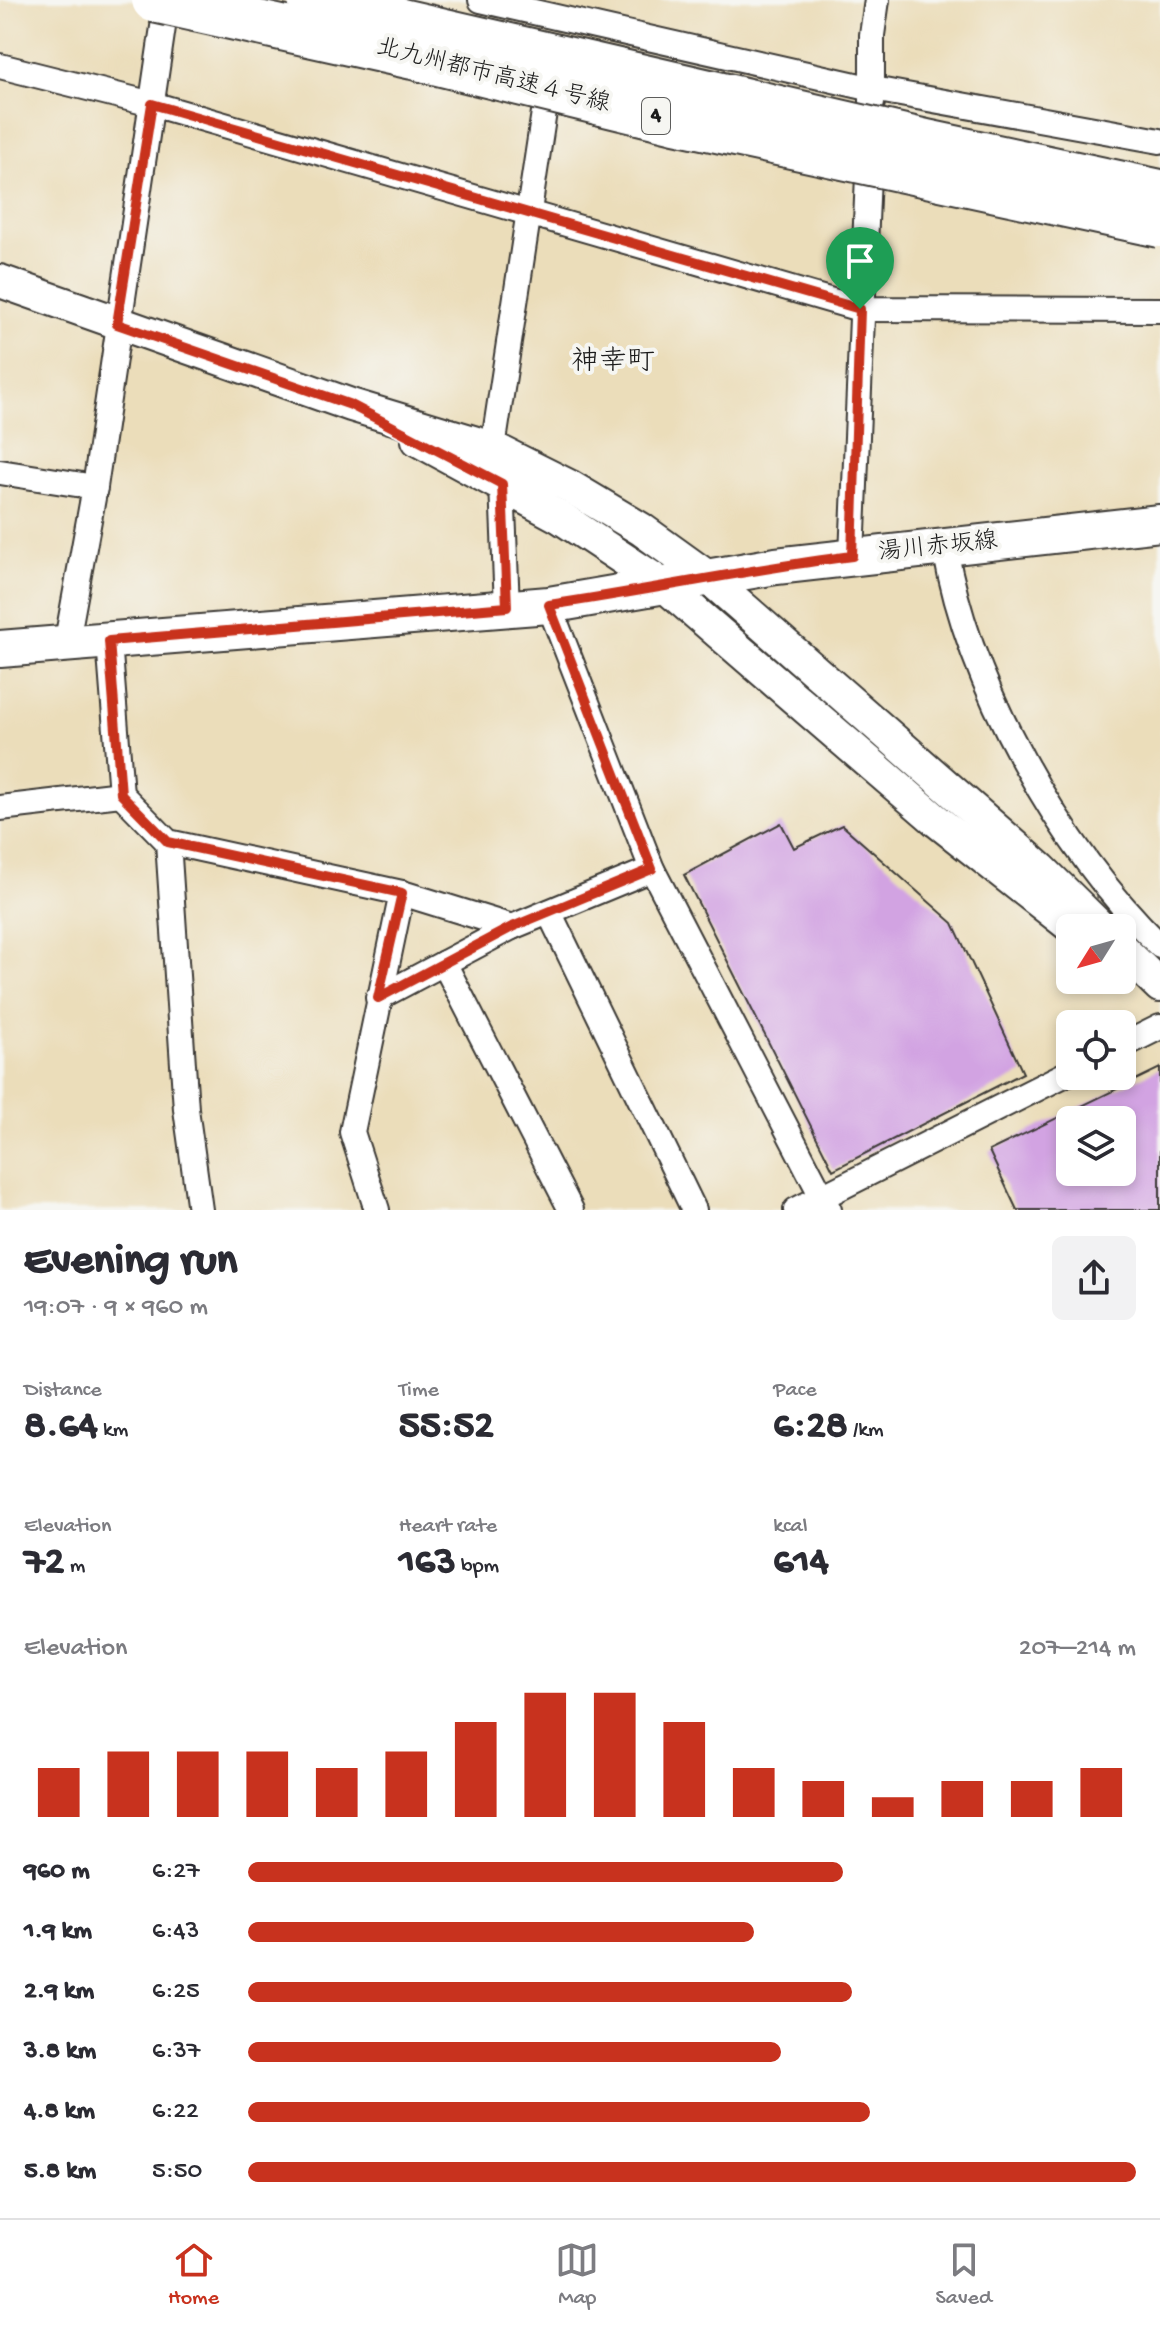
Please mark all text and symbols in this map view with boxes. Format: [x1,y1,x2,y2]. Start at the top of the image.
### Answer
street label: 北九州都市高速４号線 [373,33,613,120]
road number: 4 [642,98,670,134]
pin [826,227,894,309]
icon: arrive [838,239,882,283]
district label: 神幸町 [571,346,655,380]
street label: 湯川赤坂線 [877,526,999,569]
north arrow [1056,914,1136,994]
map controls [1056,914,1136,1186]
button: locate [1056,1010,1136,1090]
button: layers [1056,1106,1136,1186]
button: share [1052,1236,1136,1320]
text: Evening run [24,1237,237,1289]
text: 19:07 · 9 × 960 m [24,1293,208,1324]
text: Distance [24,1378,102,1404]
text: Time [399,1378,439,1404]
text: Pace [773,1378,817,1404]
text: 8.64 [24,1404,98,1451]
text: 55:52 [399,1404,494,1451]
text: 6:28 [773,1404,848,1451]
text: km [98,1418,128,1444]
text: /km [848,1418,884,1444]
text: Elevation [24,1514,111,1540]
text: Heart rate [399,1514,497,1540]
text: kcal [773,1514,808,1540]
text: 72 [24,1540,64,1587]
text: 163 [399,1540,456,1587]
text: 614 [773,1540,829,1587]
text: m [64,1554,85,1580]
text: bpm [456,1554,499,1580]
text: Elevation [24,1634,127,1665]
text: 207–214 m [1019,1634,1136,1665]
text: 960 m [24,1857,90,1888]
text: 6:27 [152,1857,200,1888]
text: 1.9 km [24,1917,92,1948]
text: 6:43 [152,1917,199,1948]
text: 2.9 km [24,1977,94,2008]
text: 6:25 [152,1977,200,2008]
text: 3.8 km [24,2037,96,2068]
text: 6:37 [152,2037,200,2068]
text: 4.8 km [24,2097,95,2128]
text: 6:22 [152,2097,199,2128]
text: 5.8 km [24,2157,96,2188]
text: 5:50 [152,2157,202,2188]
tab: Home [168,2238,219,2312]
tab: Map [555,2238,599,2312]
tab: Saved [936,2238,992,2312]

